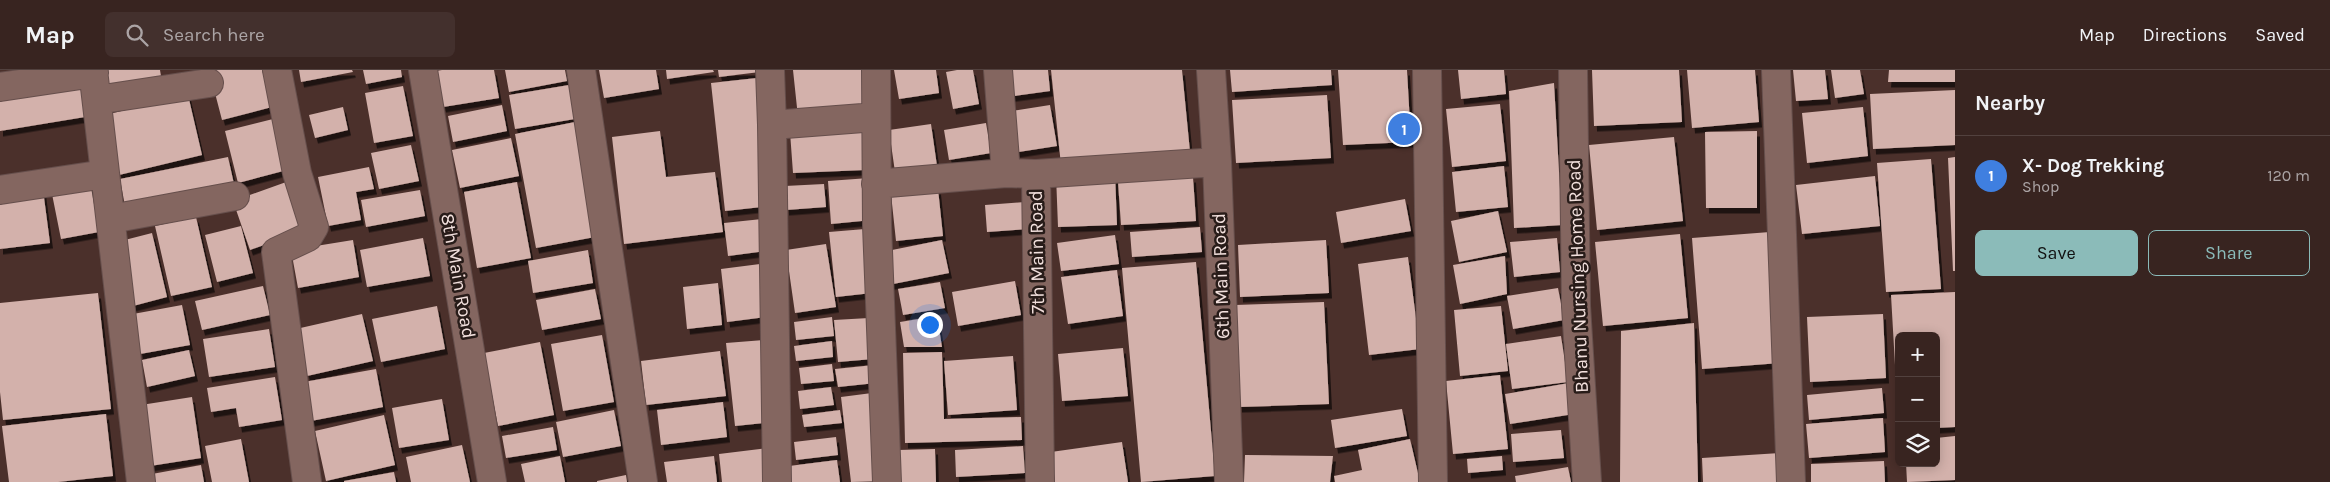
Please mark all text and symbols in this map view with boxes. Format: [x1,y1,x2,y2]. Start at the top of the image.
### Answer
search box [105,12,455,57]
text: Map [25,21,75,49]
icon: search [123,21,151,49]
text: Search here [163,24,265,46]
text: Map [2079,24,2115,46]
text: Directions [2143,24,2227,46]
text: Saved [2255,24,2305,46]
text: Nearby [1975,91,2045,115]
pin: 1 [1388,110,1420,148]
text: X- Dog Trekking [2022,155,2164,177]
street label: Bhanu Nursing Home Road [1563,159,1593,393]
text: 1 [1988,166,1994,185]
text: 120 m [2267,166,2310,185]
text: Shop [2022,177,2059,196]
street label: 7th Main Road [1025,190,1049,314]
street label: 8th Main Road [436,212,480,340]
street label: 6th Main Road [1208,213,1234,339]
button: Save [1975,230,2138,276]
button: Share [2148,230,2310,276]
your location [917,312,943,338]
map controls [1895,332,1940,467]
button: + [1895,332,1940,377]
button: − [1895,377,1940,422]
button: layers [1895,422,1940,467]

